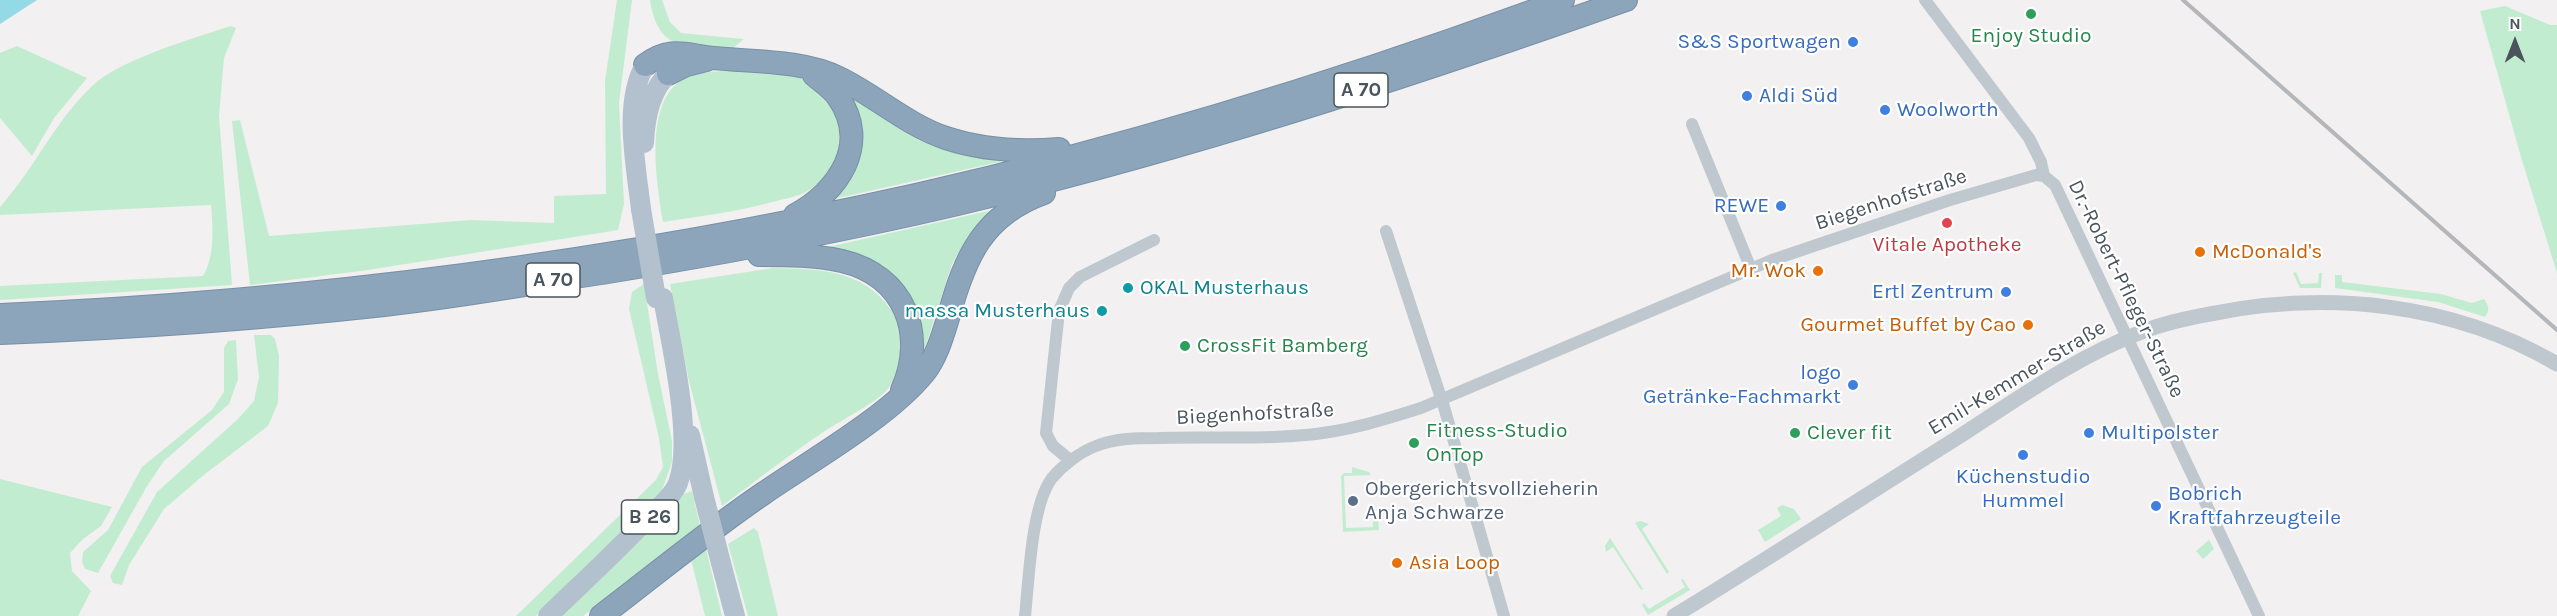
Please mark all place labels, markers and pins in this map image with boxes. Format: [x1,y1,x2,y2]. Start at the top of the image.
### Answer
marker: Enjoy Studio [2024,7,2038,21]
place label: Enjoy Studio [1971,23,2091,49]
place label: S&S Sportwagen [1677,29,1841,55]
marker: S&S Sportwagen [1846,35,1860,49]
place label: Aldi Süd [1759,83,1838,109]
marker: Aldi Süd [1740,89,1754,103]
place label: Woolworth [1897,97,1999,123]
marker: Woolworth [1878,103,1892,117]
place label: REWE [1714,193,1769,219]
marker: REWE [1774,199,1788,213]
marker: Vitale Apotheke [1940,216,1954,230]
place label: Vitale Apotheke [1873,232,2021,258]
place label: McDonald's [2212,239,2322,265]
marker: McDonald's [2193,245,2207,259]
place label: Mr. Wok [1730,258,1806,284]
marker: Mr. Wok [1811,264,1825,278]
place label: OKAL Musterhaus [1140,275,1309,301]
place label: Ertl Zentrum [1872,279,1994,305]
marker: OKAL Musterhaus [1121,281,1135,295]
marker: Ertl Zentrum [1999,285,2013,299]
place label: massa Musterhaus [904,298,1090,324]
marker: massa Musterhaus [1095,304,1109,318]
place label: Gourmet Buffet by Cao [1800,312,2016,338]
marker: Gourmet Buffet by Cao [2021,318,2035,332]
place label: CrossFit Bamberg [1197,333,1368,359]
marker: CrossFit Bamberg [1178,339,1192,353]
place label: logo Getränke-Fachmarkt [1643,360,1841,410]
marker: logo Getränke-Fachmarkt [1846,378,1860,392]
place label: Fitness-Studio OnTop [1426,418,1567,468]
place label: Clever fit [1807,420,1892,446]
place label: Multipolster [2101,420,2218,446]
marker: Clever fit [1788,426,1802,440]
marker: Multipolster [2082,426,2096,440]
marker: Fitness-Studio OnTop [1407,436,1421,450]
marker: Küchenstudio Hummel [2016,448,2030,462]
place label: Küchenstudio Hummel [1956,464,2090,514]
place label: Obergerichtsvollzieherin Anja Schwarze [1365,476,1599,526]
place label: Bobrich Kraftfahrzeugteile [2168,481,2341,531]
marker: Obergerichtsvollzieherin Anja Schwarze [1346,494,1360,508]
marker: Bobrich Kraftfahrzeugteile [2149,499,2163,513]
place label: Asia Loop [1409,550,1500,576]
marker: Asia Loop [1390,556,1404,570]

